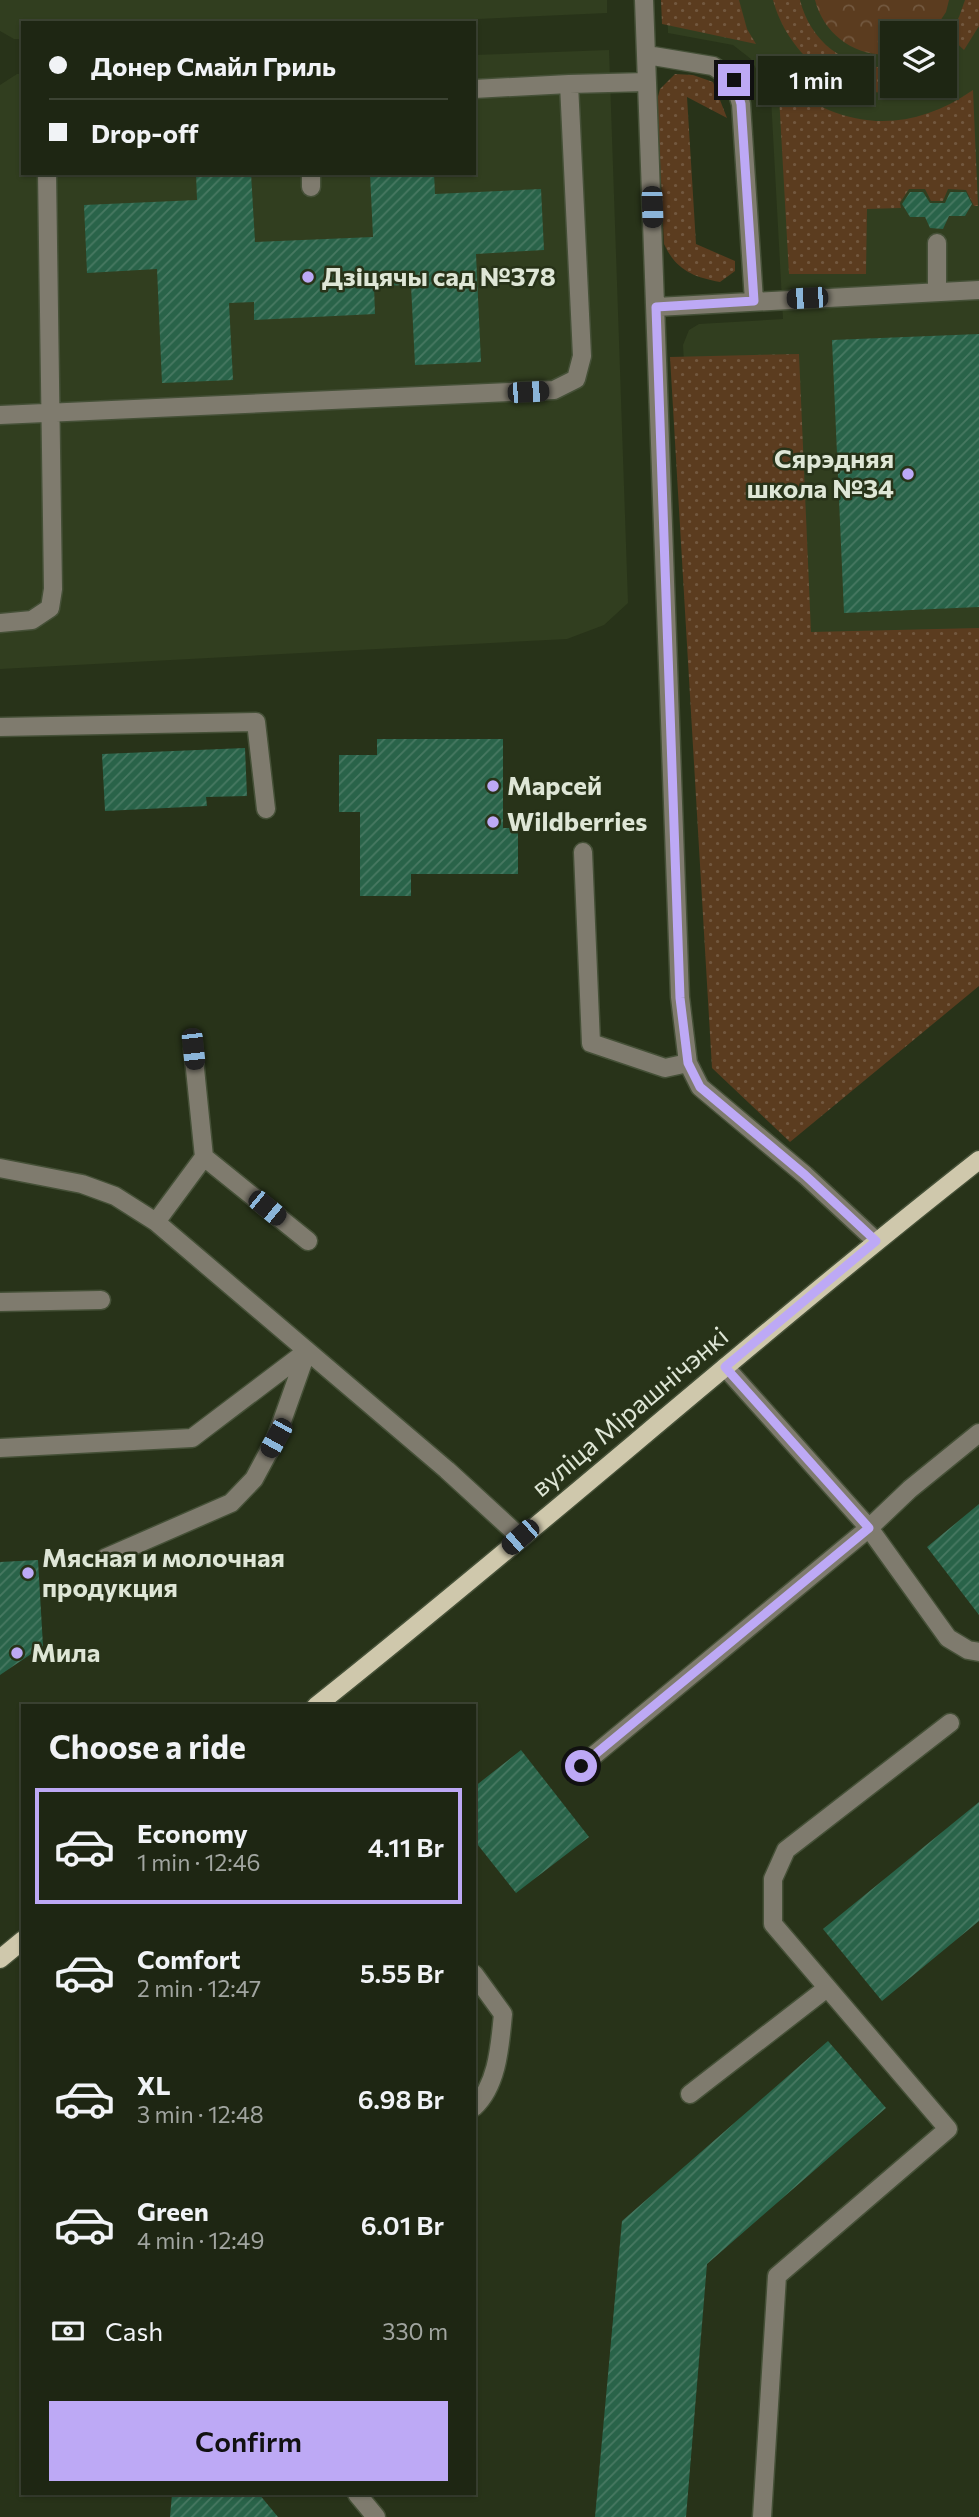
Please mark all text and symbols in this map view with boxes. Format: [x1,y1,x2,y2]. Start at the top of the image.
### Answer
map controls [880,21,957,98]
button: layers [880,21,957,98]
text: Донер Смайл Гриль [91,50,336,81]
callout: 1 min [758,56,874,104]
route end [718,64,750,96]
text: 1 min [789,66,843,94]
text: Drop-off [91,117,198,148]
car [641,186,664,228]
place label: Дзіцячы сад №378 [322,260,556,291]
marker: Дзіцячы сад №378 [300,269,316,285]
car [786,286,829,310]
car [507,380,550,404]
place label: Сярэдняя школа №34 [747,442,894,503]
marker: Сярэдняя школа №34 [900,466,916,482]
place label: Марсей [507,769,602,800]
marker: Марсей [485,778,501,794]
place label: Wildberries [507,805,647,836]
marker: Wildberries [485,814,501,830]
car [181,1027,206,1071]
car [245,1187,290,1229]
street label: вуліца Мірашнічэнкі [524,1320,734,1502]
car [257,1415,296,1461]
car [498,1515,543,1559]
place label: Мясная и молочная продукция [42,1541,285,1602]
marker: Мясная и молочная продукция [20,1565,36,1581]
place label: Мила [31,1636,100,1667]
marker: Мила [9,1645,25,1661]
text: Choose a ride [49,1726,246,1766]
route start [565,1750,597,1782]
icon: car [53,1815,116,1878]
text: Economy [137,1817,248,1848]
text: 4.11 Br [368,1831,444,1862]
text: 1 min · 12:46 [137,1848,260,1876]
icon: car [53,1941,116,2004]
text: Comfort [137,1943,240,1974]
text: 5.55 Br [360,1957,444,1988]
text: 2 min · 12:47 [137,1974,261,2002]
icon: car [53,2067,116,2130]
text: XL [137,2069,171,2100]
text: 6.98 Br [358,2083,444,2114]
text: 3 min · 12:48 [137,2100,264,2128]
icon: car [53,2193,116,2256]
text: Green [137,2195,209,2226]
text: 6.01 Br [361,2209,444,2240]
text: 4 min · 12:49 [137,2226,264,2254]
icon: cash [49,2312,87,2350]
text: Cash [105,2315,163,2346]
text: 330 m [382,2317,448,2345]
button: Confirm [49,2401,448,2481]

